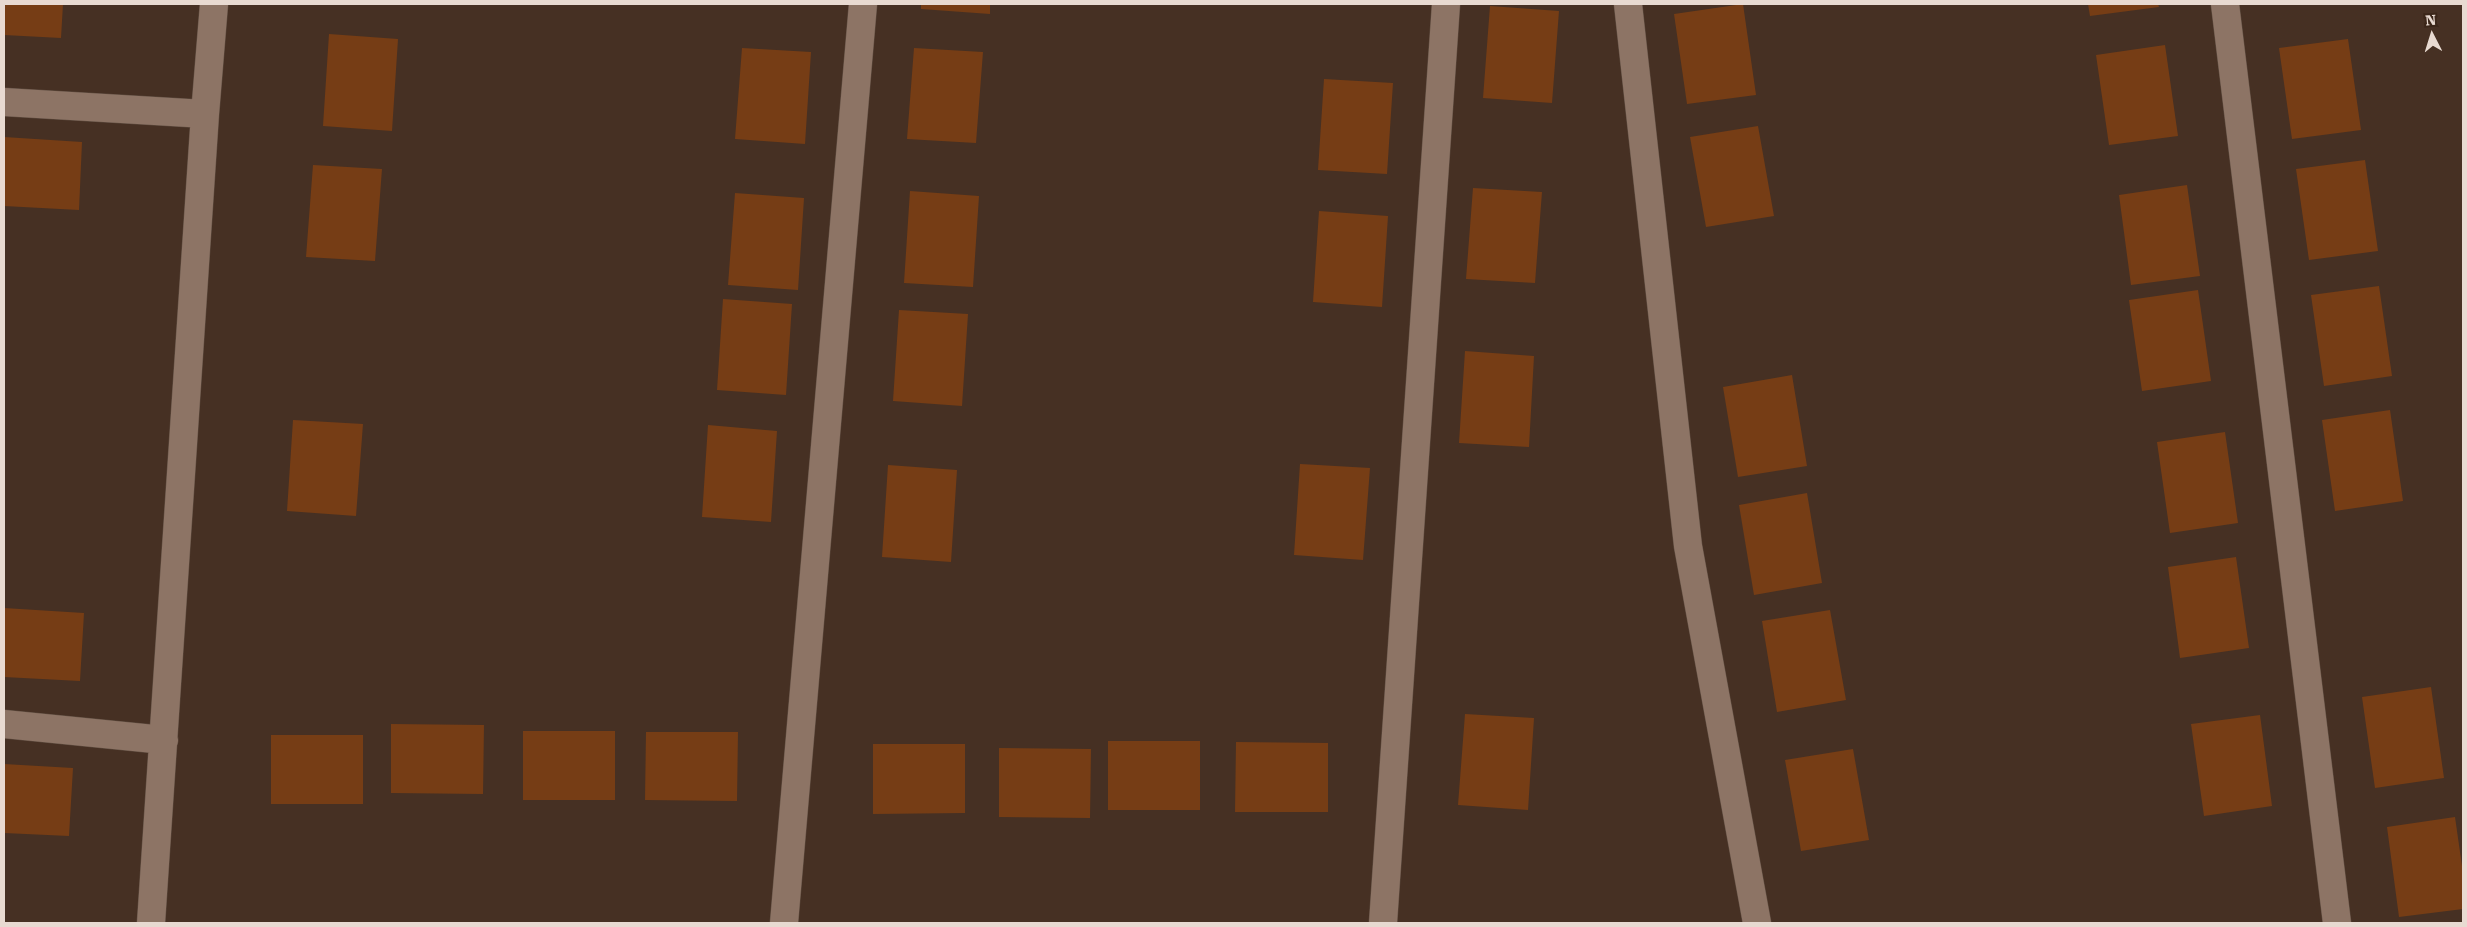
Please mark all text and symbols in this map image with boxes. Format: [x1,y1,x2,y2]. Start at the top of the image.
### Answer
north arrow [2407,10,2457,60]
text: N [2425,12,2437,28]

